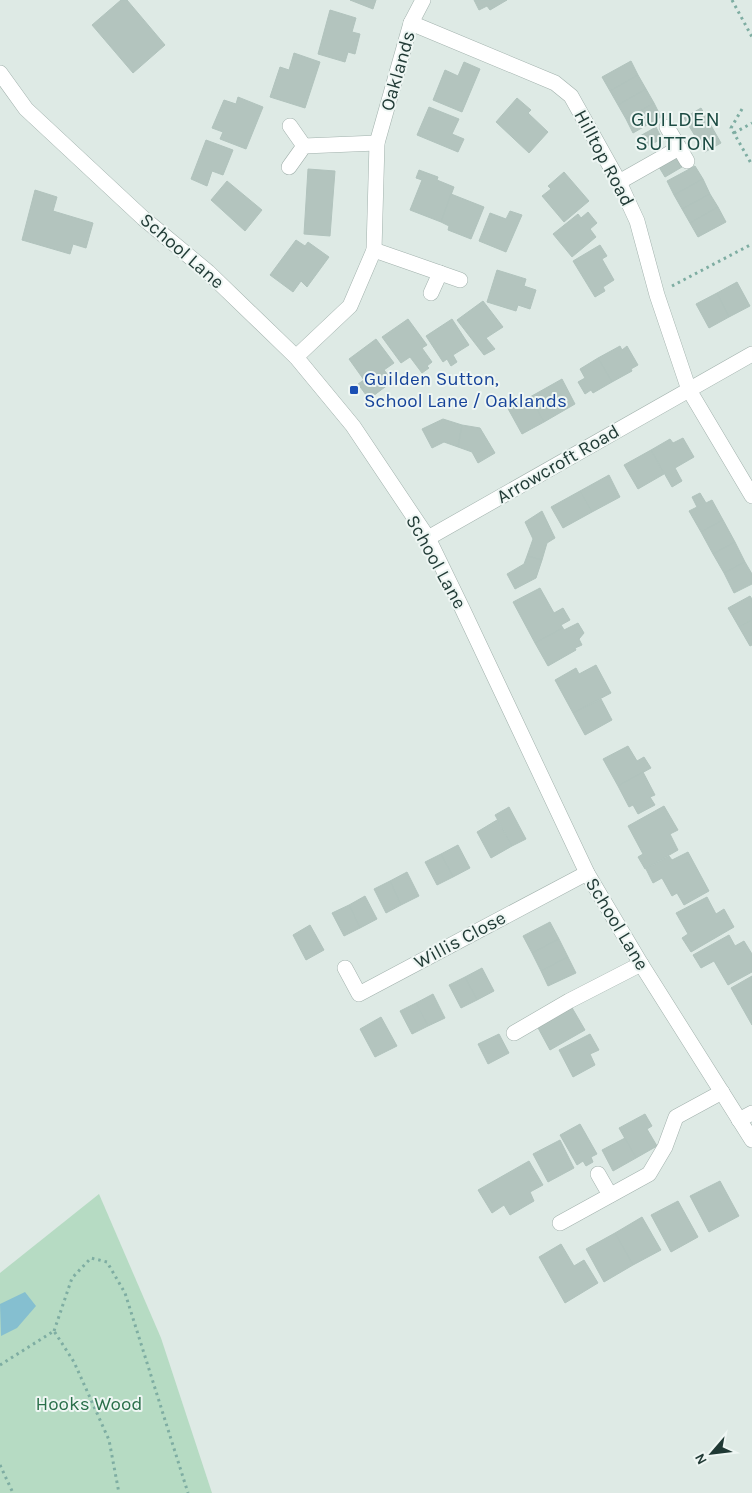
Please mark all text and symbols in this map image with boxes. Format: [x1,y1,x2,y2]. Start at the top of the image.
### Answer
street label: Oaklands [376,29,420,113]
street label: Hilltop Road [569,106,639,210]
district label: GUILDEN SUTTON [631,107,721,155]
street label: School Lane [136,209,228,293]
place label: Guilden Sutton, School Lane / Oaklands [364,368,567,412]
marker: Guilden Sutton, School Lane / Oaklands [348,384,360,396]
street label: Arrowcroft Road [493,420,623,508]
street label: School Lane [401,511,471,613]
street label: School Lane [581,874,653,974]
street label: Willis Close [410,907,510,973]
park label: Hooks Wood [35,1393,143,1415]
north arrow [687,1428,737,1478]
text: N [691,1450,711,1467]

